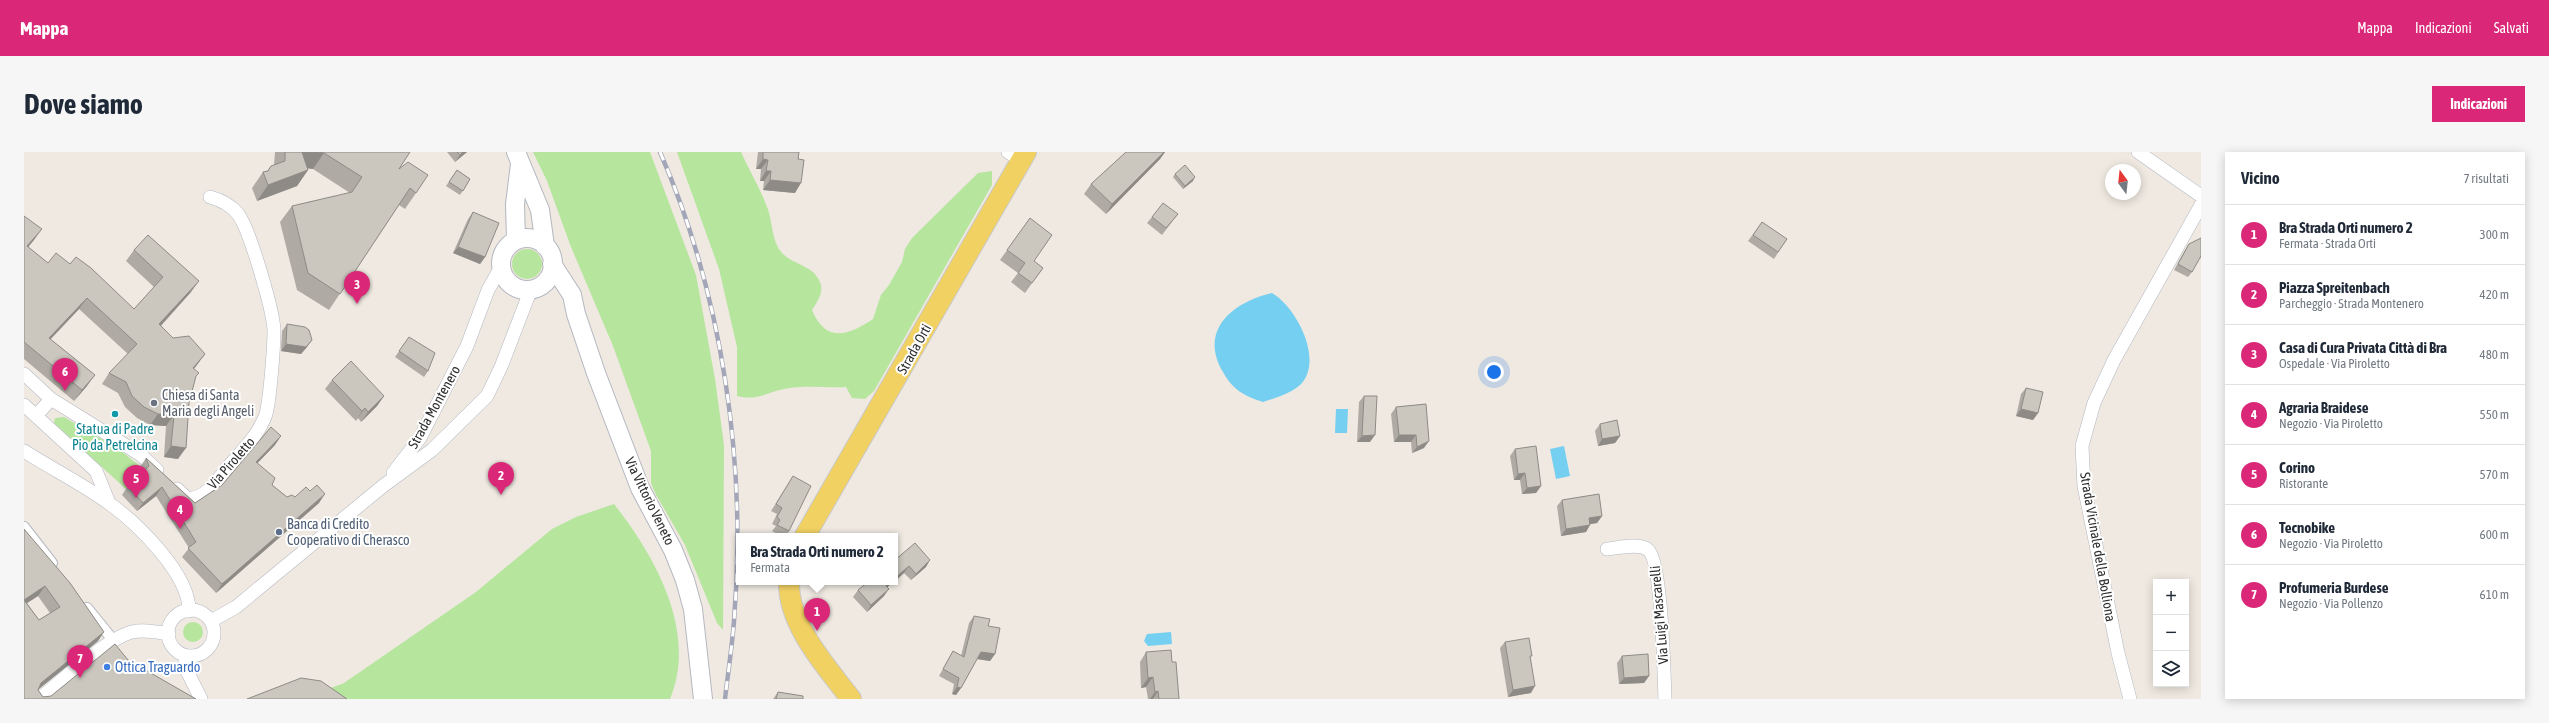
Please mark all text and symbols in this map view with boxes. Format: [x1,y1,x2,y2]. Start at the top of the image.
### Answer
text: Mappa [20,17,68,39]
text: Mappa [2357,20,2393,36]
text: Indicazioni [2415,20,2472,36]
text: Salvati [2494,20,2529,36]
button: Indicazioni [2432,86,2525,122]
text: Dove siamo [24,88,143,120]
north arrow [2105,164,2141,200]
text: Vicino [2241,168,2280,188]
text: 7 risultati [2463,171,2509,186]
text: Bra Strada Orti numero 2 [2279,219,2413,236]
text: 1 [2251,227,2257,242]
text: 300 m [2480,227,2509,242]
text: Fermata · Strada Orti [2279,236,2376,251]
pin: 3 [344,271,370,304]
text: Piazza Spreitenbach [2279,279,2390,296]
text: 2 [2251,287,2257,302]
text: 420 m [2480,287,2509,302]
text: Parcheggio · Strada Montenero [2279,296,2424,311]
street label: Strada Orti [894,321,934,377]
text: Casa di Cura Privata Città di Bra [2279,339,2447,356]
text: 3 [2251,347,2257,362]
text: 480 m [2480,347,2509,362]
text: Ospedale · Via Piroletto [2279,356,2390,371]
pin: 6 [52,358,78,391]
your location [1484,362,1504,382]
street label: Strada Montenero [405,363,463,451]
place label: Chiesa di Santa Maria degli Angeli [162,387,254,419]
marker: Chiesa di Santa Maria degli Angeli [149,398,159,408]
text: Agraria Braidese [2279,399,2369,416]
text: 4 [2251,407,2257,422]
text: 550 m [2480,407,2509,422]
marker: Statua di Padre Pio da Petrelcina [110,409,120,419]
text: Negozio · Via Piroletto [2279,416,2383,431]
place label: Statua di Padre Pio da Petrelcina [72,421,158,453]
street label: Via Piroletto [204,434,258,492]
street label: Via Vittorio Veneto [622,455,678,547]
text: Corino [2279,459,2315,476]
pin: 2 [488,462,514,495]
pin: 5 [123,465,149,498]
text: 5 [2251,467,2257,482]
text: 570 m [2480,467,2509,482]
street label: Strada Vicinale della Bolliona [2077,471,2119,623]
text: Ristorante [2279,476,2328,491]
pin: 4 [167,496,193,529]
place label: Banca di Credito Cooperativo di Cherasco [287,516,409,548]
text: Tecnobike [2279,519,2335,536]
marker: Banca di Credito Cooperativo di Cherasco [274,527,284,537]
text: 6 [2251,527,2257,542]
text: 600 m [2480,527,2509,542]
popup [736,533,898,585]
text: Negozio · Via Piroletto [2279,536,2383,551]
text: Bra Strada Orti numero 2 [750,543,884,560]
text: Fermata [750,560,790,575]
street label: Via Luigi Mascarelli [1647,565,1671,665]
map controls [2153,579,2189,687]
button: + [2153,579,2189,615]
text: Profumeria Burdese [2279,579,2389,596]
text: 7 [2251,587,2257,602]
text: 610 m [2480,587,2509,602]
text: Negozio · Via Pollenzo [2279,596,2383,611]
pin: 1 [804,598,830,631]
button: − [2153,615,2189,651]
pin: 7 [67,645,93,678]
button: layers [2153,651,2189,687]
place label: Ottica Traguardo [115,659,200,675]
marker: Ottica Traguardo [102,662,112,672]

